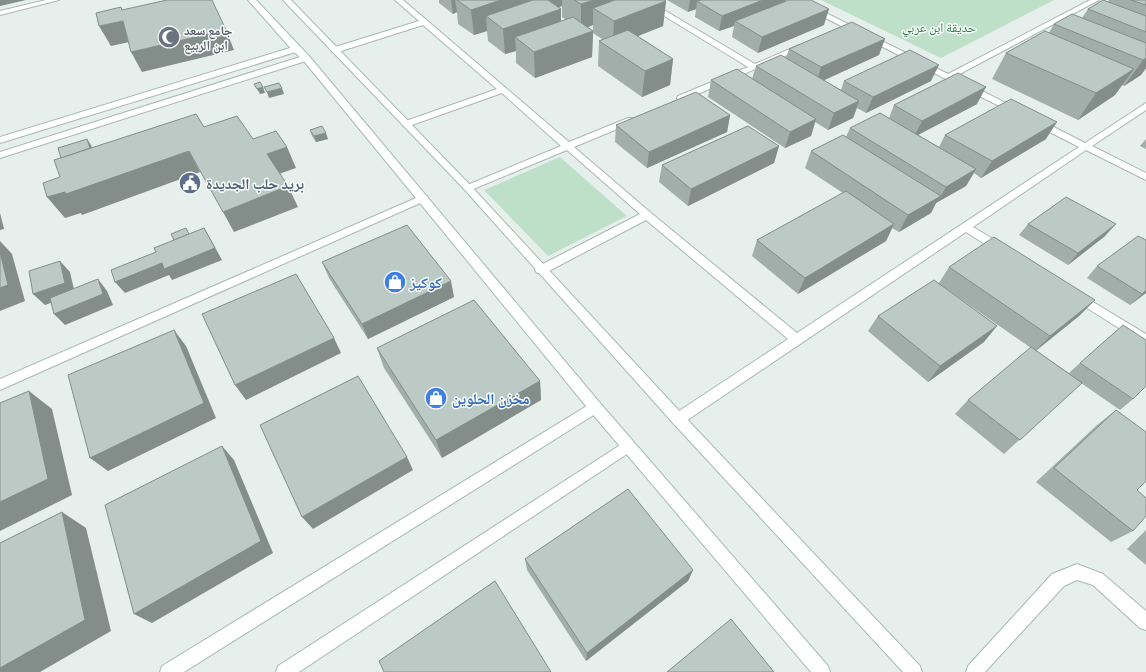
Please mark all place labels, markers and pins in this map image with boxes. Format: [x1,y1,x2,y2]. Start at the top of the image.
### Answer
place label: جامع سعد ابن الربيع [184,22,233,55]
mosque icon: جامع سعد ابن الربيع [156,24,182,50]
public building icon: بريد حلب الجديدة [177,170,203,196]
place label: بريد حلب الجديدة [206,174,304,193]
shop icon: كوكيز [382,269,408,295]
place label: كوكيز [409,273,442,291]
shop icon: مخزن الحلوين [423,385,449,411]
place label: مخزن الحلوين [452,389,530,408]

